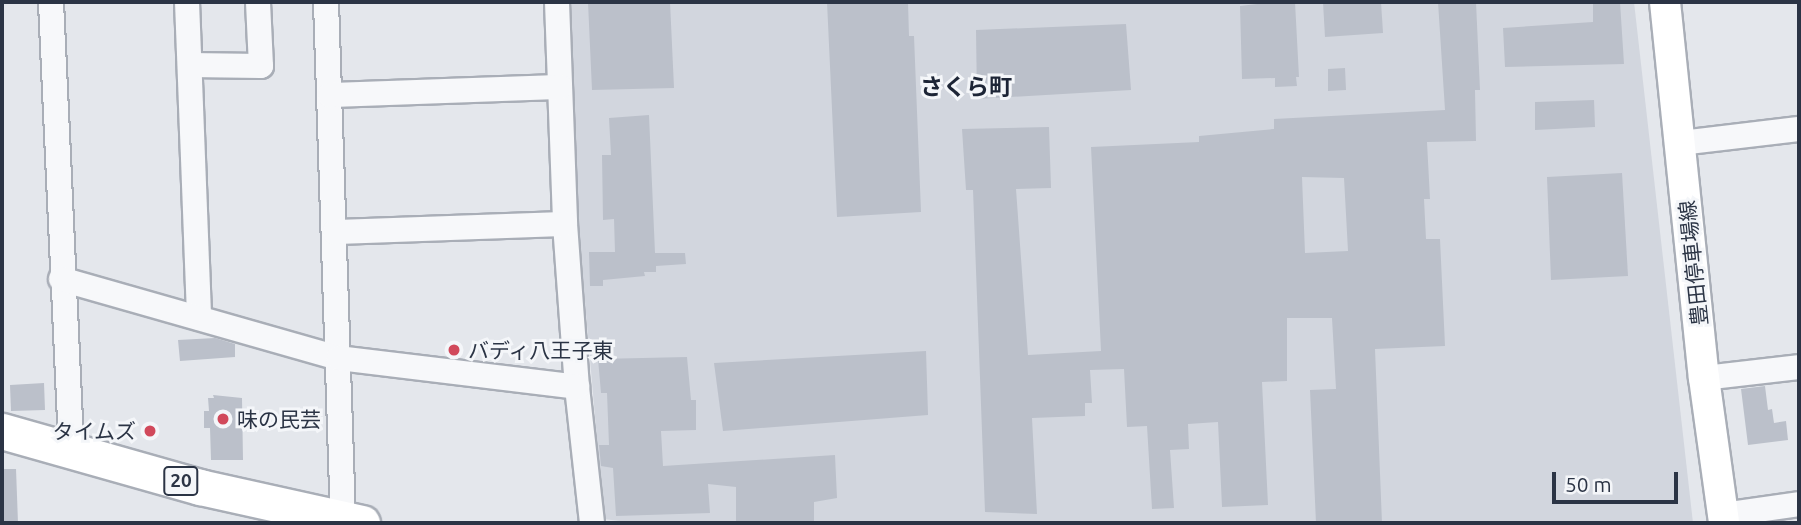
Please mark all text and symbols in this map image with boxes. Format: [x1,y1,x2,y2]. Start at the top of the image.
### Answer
district label: さくら町 [920,73,1012,101]
street label: 豊田停車場線 [1674,199,1712,327]
place label: バディ八王子東 [468,337,615,363]
marker: バディ八王子東 [446,342,462,358]
place label: 味の民芸 [237,406,321,432]
marker: 味の民芸 [215,411,231,427]
place label: タイムズ [52,418,136,444]
marker: タイムズ [142,423,158,439]
scale bar [1556,458,1682,502]
road number: 20 [162,466,200,496]
text: 50 m [1565,472,1612,496]

